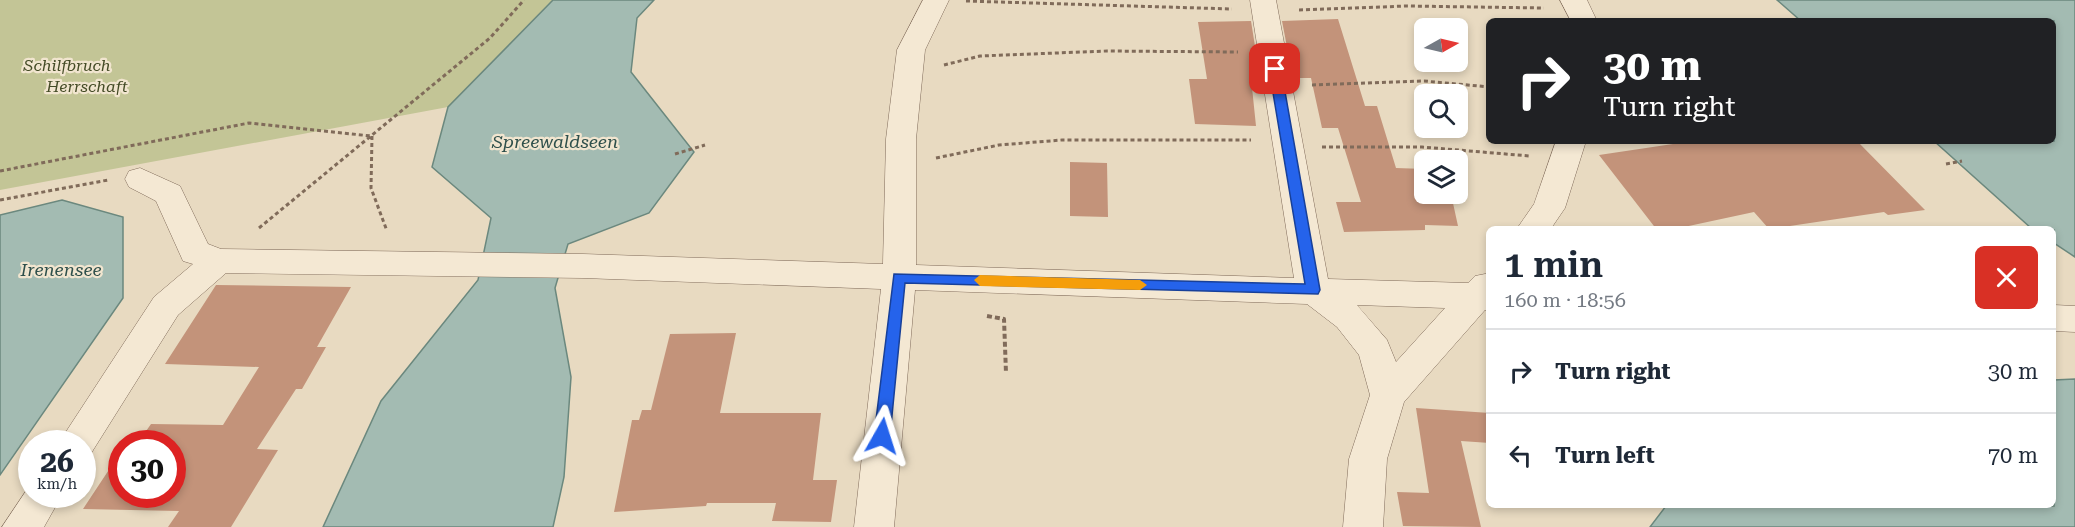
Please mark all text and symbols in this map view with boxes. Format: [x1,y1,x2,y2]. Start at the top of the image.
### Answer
north arrow [1414,18,1468,72]
map controls [1414,18,1468,204]
text: 30 m [1603,41,1701,90]
icon: right [1504,42,1582,120]
pin [1249,43,1300,94]
icon: arrive [1258,52,1291,85]
park label: Schilfbruch [23,56,111,75]
park label: Herrschaft [45,77,128,96]
button: search [1414,84,1468,138]
text: Turn right [1603,91,1736,123]
water label: Spreewaldseen [491,131,618,152]
button: layers [1414,150,1468,204]
text: 1 min [1504,244,1603,286]
button: close [1975,246,2038,309]
water label: Irenensee [19,259,102,280]
text: 160 m · 18:56 [1504,288,1626,312]
icon: right [1504,355,1537,388]
text: Turn right [1555,359,1670,384]
text: 30 m [1988,359,2038,384]
position arrow [850,404,914,468]
speed limit sign: 30 [108,430,186,508]
icon: left [1504,439,1537,472]
text: Turn left [1555,443,1655,468]
text: 70 m [1988,443,2038,468]
text: 26 [40,444,74,479]
text: km/h [37,475,77,493]

